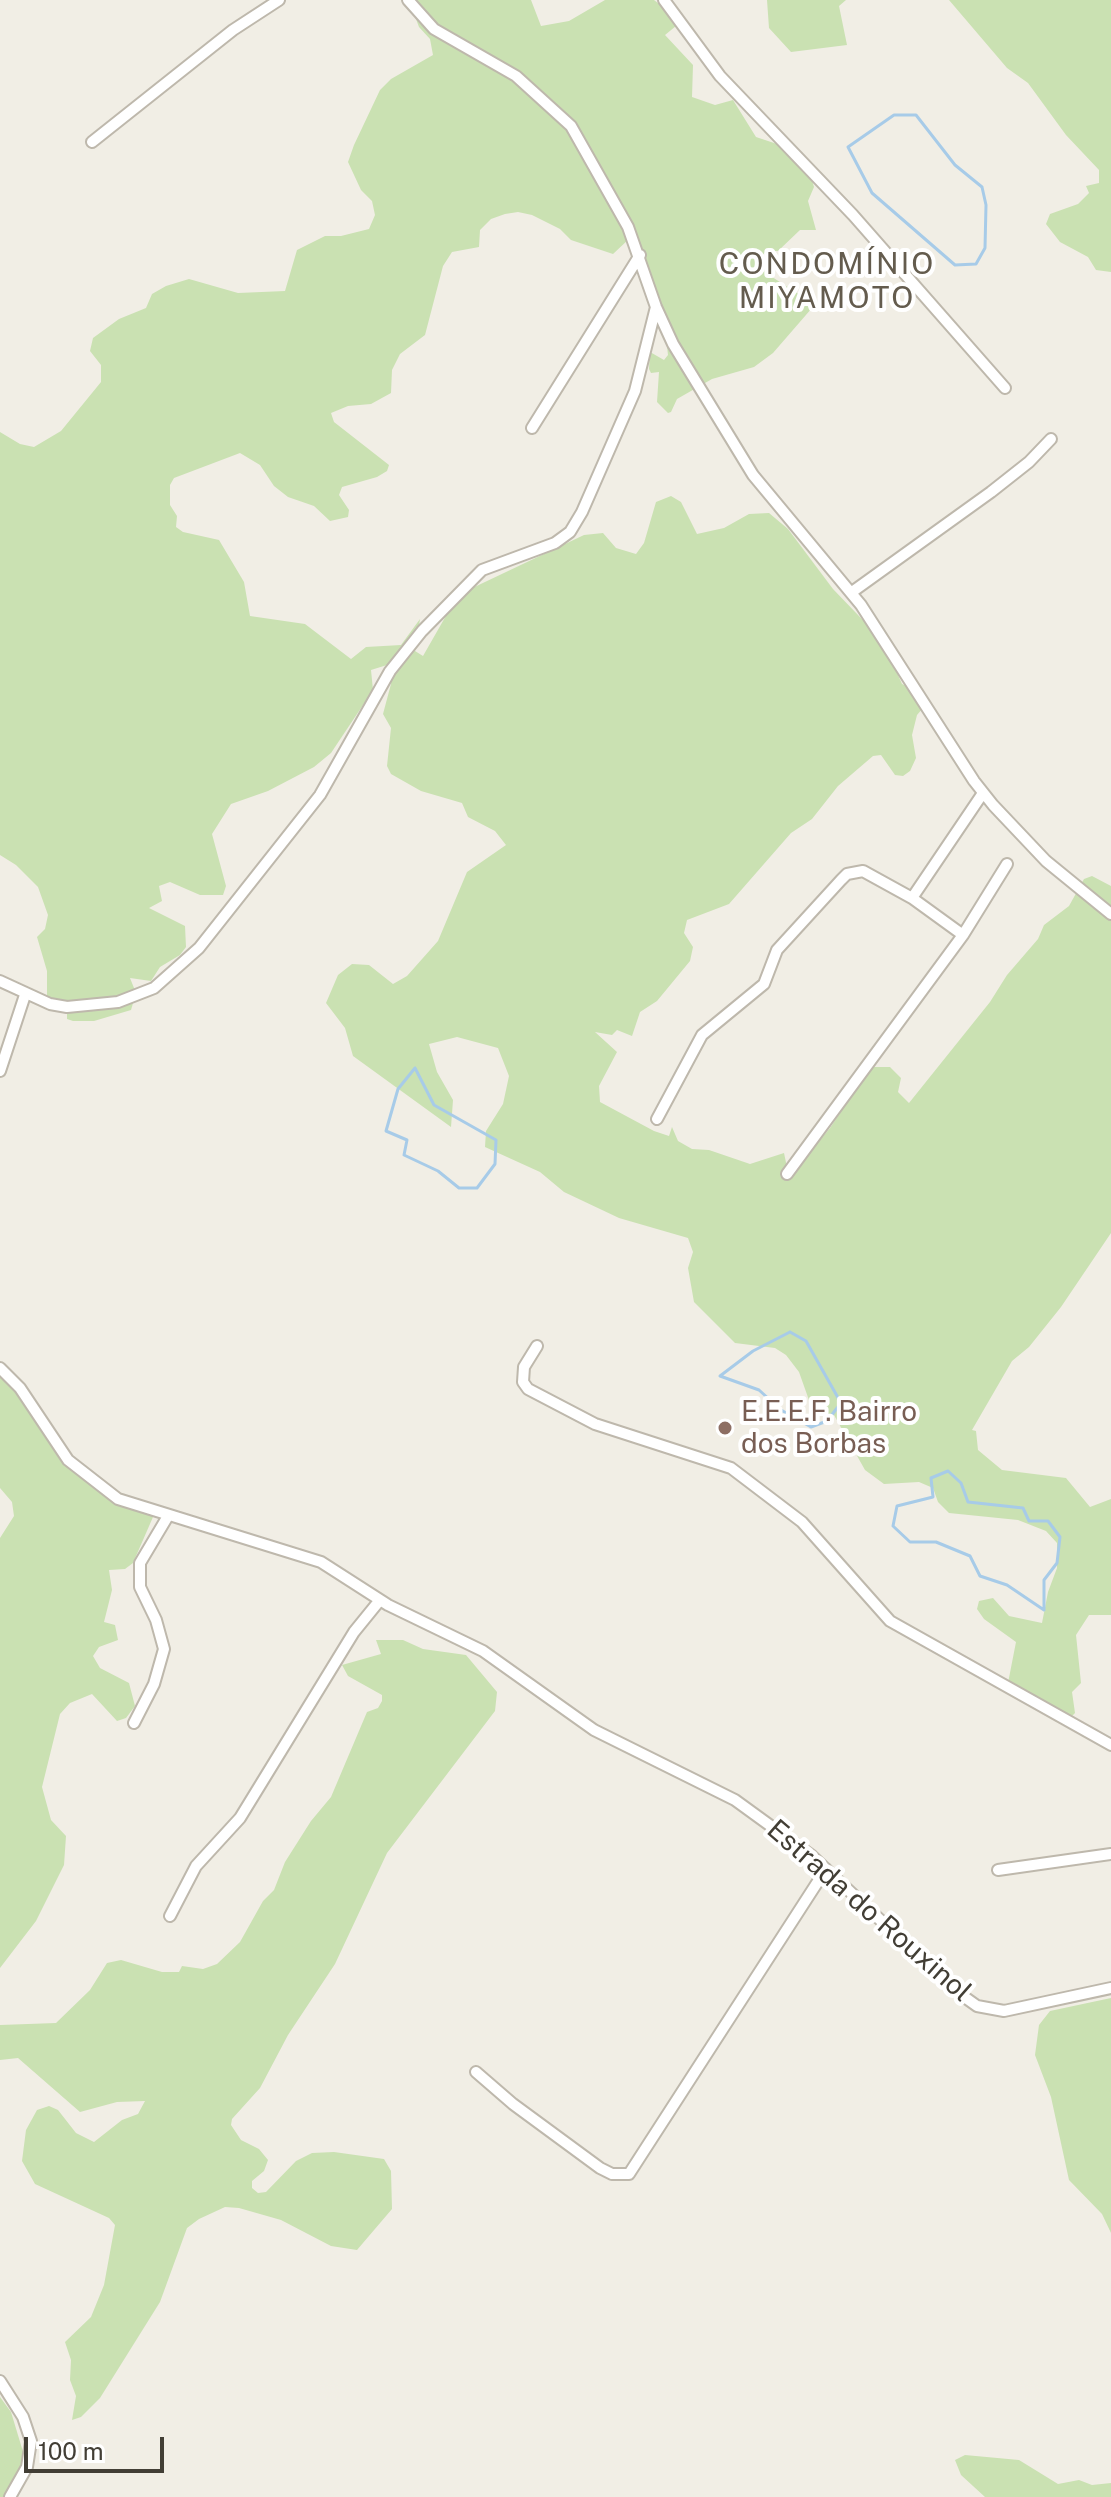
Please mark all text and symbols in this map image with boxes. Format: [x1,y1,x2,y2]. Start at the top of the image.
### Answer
district label: CONDOMÍNIO MIYAMOTO [719,247,935,318]
place label: E.E.E.F. Bairro dos Borbas [741,1395,917,1461]
marker: E.E.E.F. Bairro dos Borbas [716,1419,734,1437]
street label: Estrada do Rouxinol [760,1813,978,2009]
scale bar [28,2421,168,2471]
text: 100 m [38,2437,104,2465]

